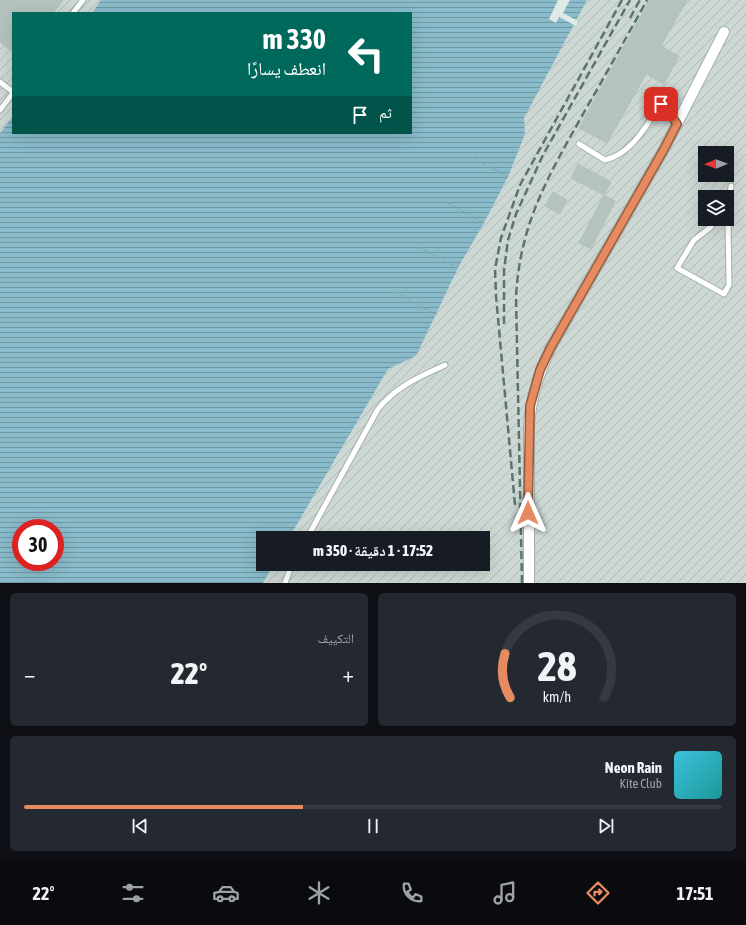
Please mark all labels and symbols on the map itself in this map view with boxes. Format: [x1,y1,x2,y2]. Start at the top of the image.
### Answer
pin [644,87,678,121]
north arrow [698,146,734,182]
position arrow [507,492,549,534]
speed limit sign: 30 [12,519,64,571]

